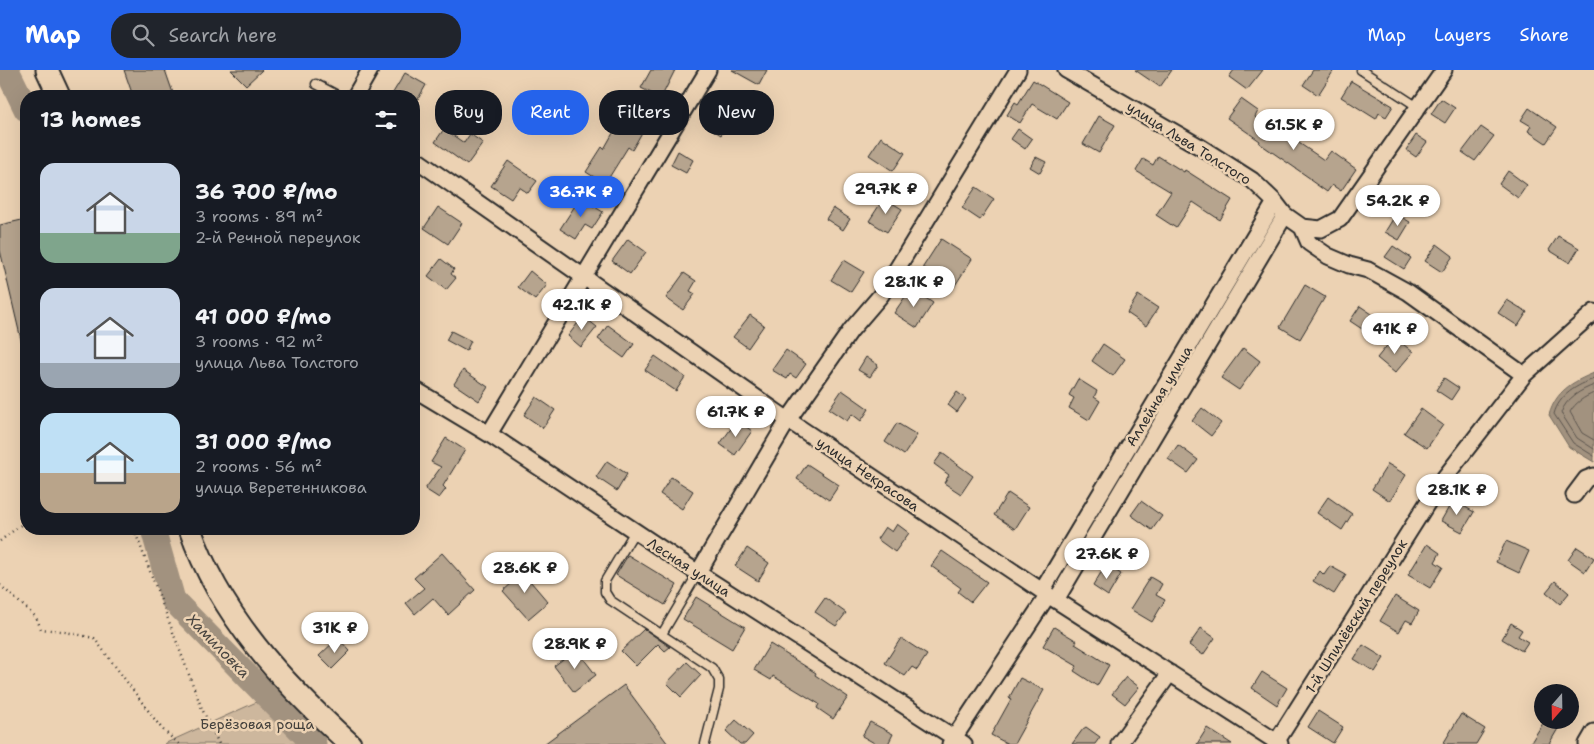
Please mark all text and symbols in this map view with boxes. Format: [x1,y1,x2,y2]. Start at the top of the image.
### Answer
search box [111,13,461,58]
text: Map [25,19,81,51]
icon: search [129,21,157,49]
text: Search here [169,23,277,48]
text: Map [1368,23,1406,47]
text: Layers [1434,23,1491,47]
text: Share [1519,23,1569,47]
chip: Buy [435,90,502,135]
chip: Rent [512,90,589,135]
chip: Filters [599,90,689,135]
chip: New [699,90,774,135]
street label: улица Льва Толстого [1123,97,1255,189]
text: 13 homes [40,106,141,134]
icon: filters [372,106,400,134]
pin: 61.5K ₽ [1248,108,1340,151]
text: 61.5K ₽ [1265,114,1323,135]
pin: 29.7K ₽ [840,172,932,215]
pin: 36.7K ₽ [535,176,627,218]
text: 36 700 ₽/mo [195,178,338,206]
text: 29.7K ₽ [854,178,918,199]
text: 36.7K ₽ [549,181,613,202]
icon: home [80,183,140,243]
pin: 54.2K ₽ [1352,184,1444,227]
text: 54.2K ₽ [1366,190,1430,211]
text: 3 rooms · 89 m² [195,206,323,227]
text: 2-й Речной переулок [195,227,361,248]
pin: 28.1K ₽ [868,266,960,308]
text: 28.1K ₽ [884,271,944,292]
pin: 42.1K ₽ [536,288,628,331]
text: 42.1K ₽ [552,294,612,315]
text: 41 000 ₽/mo [195,303,331,331]
icon: home [80,308,140,368]
pin: 41K ₽ [1360,312,1430,355]
text: 41K ₽ [1372,318,1418,339]
text: 3 rooms · 92 m² [195,331,323,352]
street label: Аллейная улица [1122,342,1196,450]
text: улица Льва Толстого [195,352,359,373]
pin: 61.7K ₽ [690,396,782,438]
text: 61.7K ₽ [707,401,765,422]
text: 31 000 ₽/mo [195,428,332,456]
icon: home [80,433,140,493]
street label: улица Некрасова [813,433,923,515]
text: 2 rooms · 56 m² [195,456,322,477]
pin: 28.1K ₽ [1411,474,1503,516]
text: улица Веретенникова [195,477,367,498]
text: 28.1K ₽ [1427,479,1487,500]
street label: Лесная улица [644,533,734,601]
street label: 1-й Шпилёвский переулок [1301,535,1411,697]
pin: 27.6K ₽ [1061,538,1153,580]
text: 27.6K ₽ [1075,543,1139,564]
pin: 28.6K ₽ [479,552,571,594]
text: 28.6K ₽ [493,557,557,578]
water label: Хамиловка [181,609,254,683]
pin: 31K ₽ [300,612,370,654]
text: 31K ₽ [312,617,358,638]
pin: 28.9K ₽ [529,628,621,670]
text: 28.9K ₽ [543,633,607,654]
north arrow [1534,684,1579,729]
map controls [1534,684,1579,729]
park label: Берёзовая роща [200,715,314,733]

